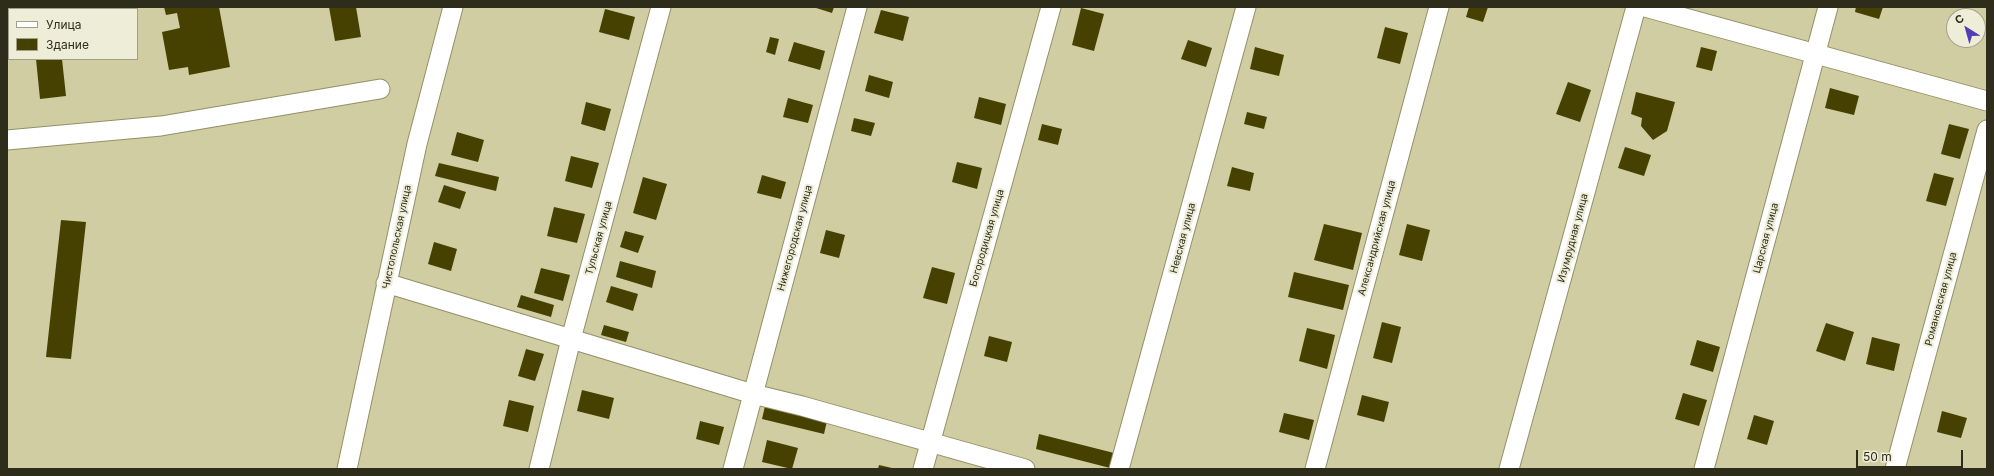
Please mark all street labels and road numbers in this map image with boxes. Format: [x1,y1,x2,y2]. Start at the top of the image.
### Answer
street label: Александрийская улица [1356,179,1398,297]
street label: Чистопольская улица [380,184,414,290]
street label: Нижегородская улица [775,184,815,292]
street label: Богородицкая улица [967,188,1007,288]
street label: Изумрудная улица [1555,192,1591,284]
street label: Тульская улица [583,200,615,276]
street label: Невская улица [1168,201,1198,275]
street label: Царская улица [1751,201,1781,275]
street label: Романовская улица [1923,251,1959,347]

